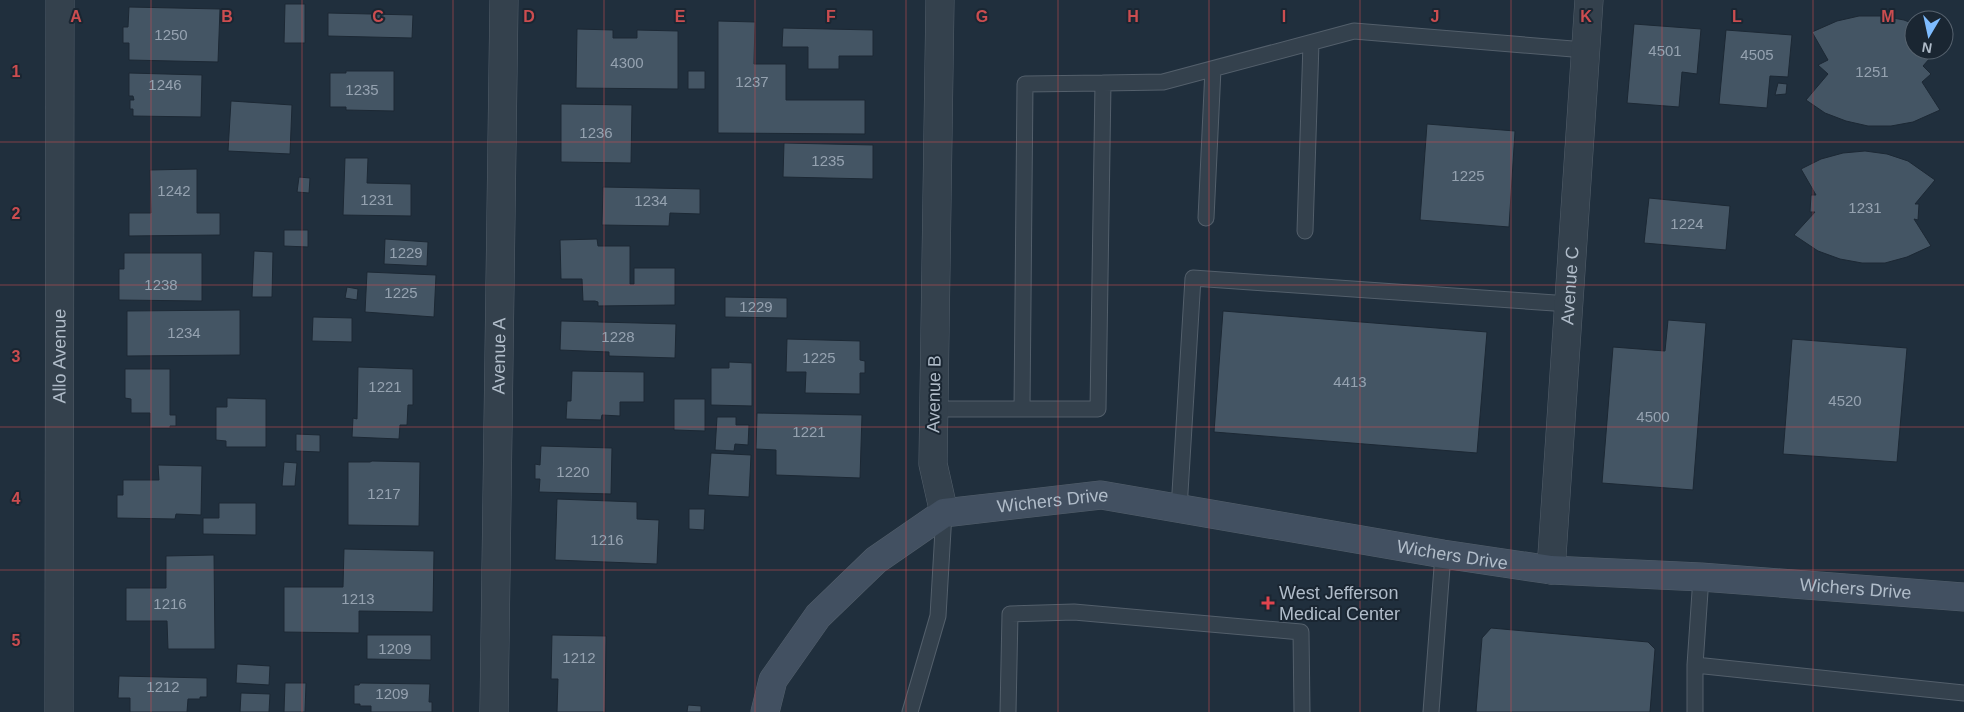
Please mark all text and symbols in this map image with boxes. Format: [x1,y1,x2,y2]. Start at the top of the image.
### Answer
text: A [70,8,82,25]
text: B [221,8,233,25]
text: C [372,8,384,25]
text: D [523,8,535,25]
text: E [675,8,686,25]
text: F [826,8,836,25]
text: G [976,8,988,25]
text: H [1127,8,1139,25]
text: I [1282,8,1286,25]
text: J [1431,8,1439,25]
text: K [1580,8,1592,25]
text: L [1732,8,1742,25]
text: M [1881,8,1895,25]
north arrow [1904,10,1954,60]
house number: 1250 [154,26,188,43]
text: N [1921,39,1933,57]
house number: 4501 [1648,42,1682,59]
house number: 4505 [1740,46,1774,63]
house number: 4300 [610,54,644,71]
text: 1 [12,63,21,80]
house number: 1251 [1855,63,1889,80]
house number: 1237 [735,73,769,90]
house number: 1246 [148,76,182,93]
house number: 1235 [345,81,379,98]
house number: 1236 [579,124,613,141]
house number: 1235 [811,152,845,169]
house number: 1225 [1451,167,1485,184]
house number: 1242 [157,182,191,199]
house number: 1231 [360,191,394,208]
house number: 1234 [634,192,668,209]
house number: 1231 [1848,199,1882,216]
text: 2 [12,205,21,222]
house number: 1224 [1670,215,1704,232]
house number: 1229 [389,244,423,261]
street label: Avenue C [1557,246,1583,326]
house number: 1238 [144,276,178,293]
house number: 1225 [384,284,418,301]
house number: 1229 [739,298,773,315]
street label: Allo Avenue [49,309,70,403]
street label: Avenue A [488,318,510,395]
house number: 1234 [167,324,201,341]
house number: 1228 [601,328,635,345]
text: 3 [12,348,21,365]
house number: 1225 [802,349,836,366]
street label: Avenue B [923,355,945,433]
house number: 4413 [1333,373,1367,390]
house number: 1221 [368,378,402,395]
house number: 4520 [1828,392,1862,409]
house number: 4500 [1636,408,1670,425]
house number: 1221 [792,423,826,440]
house number: 1220 [556,463,590,480]
house number: 1217 [367,485,401,502]
street label: Wichers Drive [996,485,1110,517]
text: 4 [12,490,21,507]
house number: 1216 [590,531,624,548]
street label: Wichers Drive [1395,536,1509,573]
street label: Wichers Drive [1799,575,1912,603]
place label: West Jefferson Medical Center [1279,583,1400,624]
house number: 1213 [341,590,375,607]
house number: 1216 [153,595,187,612]
marker: West Jefferson Medical Center [1261,596,1275,610]
text: 5 [12,632,21,649]
house number: 1209 [378,640,412,657]
house number: 1212 [562,649,596,666]
house number: 1212 [146,678,180,695]
house number: 1209 [375,685,409,702]

